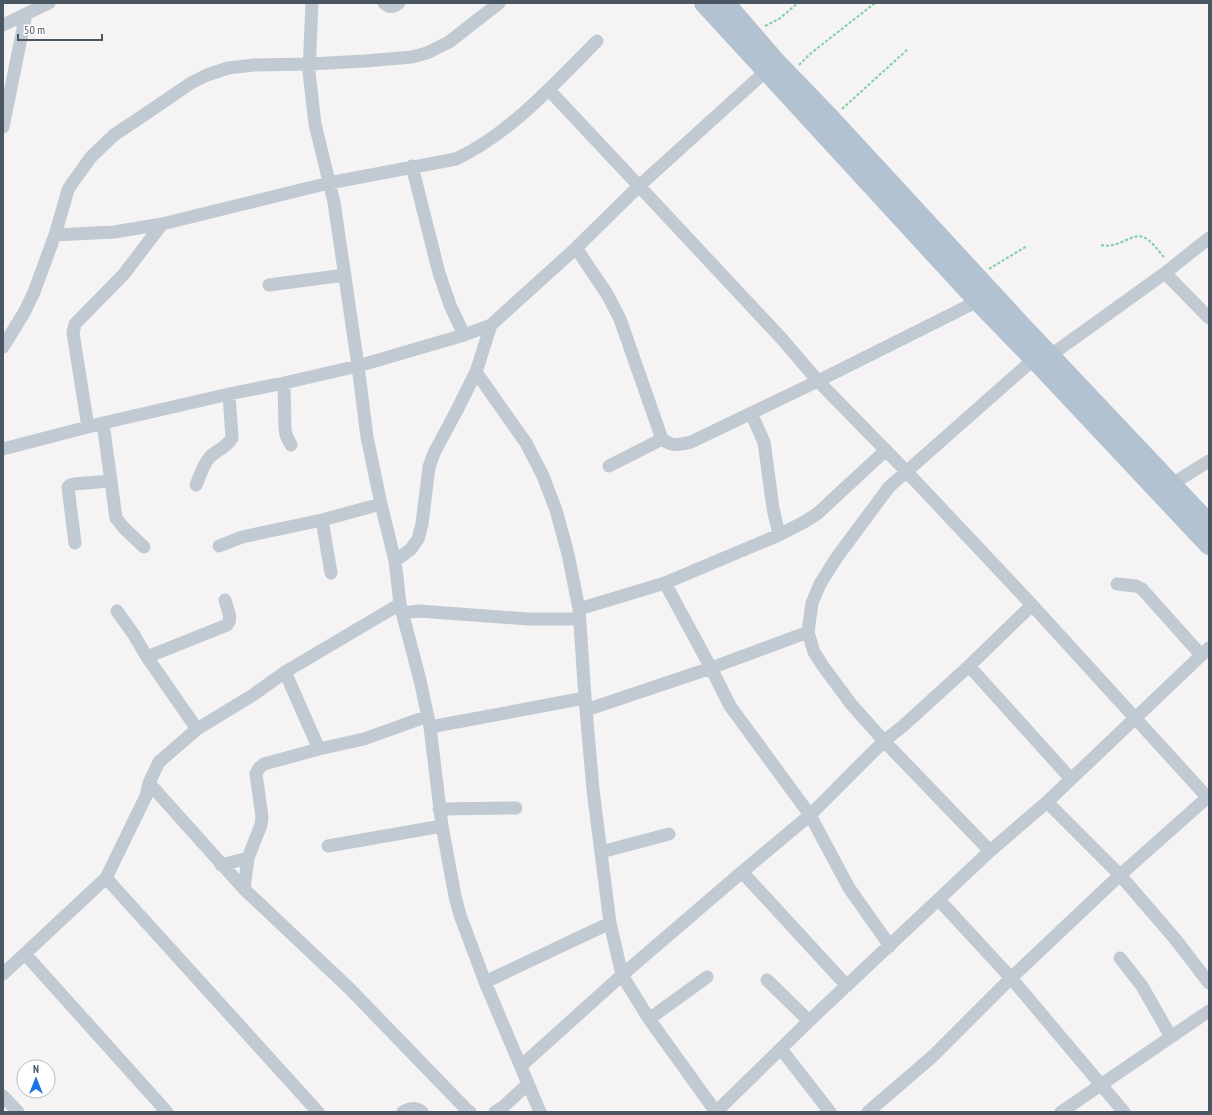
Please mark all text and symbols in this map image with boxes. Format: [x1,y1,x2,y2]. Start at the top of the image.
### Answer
scale bar [18,16,102,42]
text: 50 m [24,22,45,37]
north arrow [16,1059,56,1099]
text: N [33,1062,39,1076]

